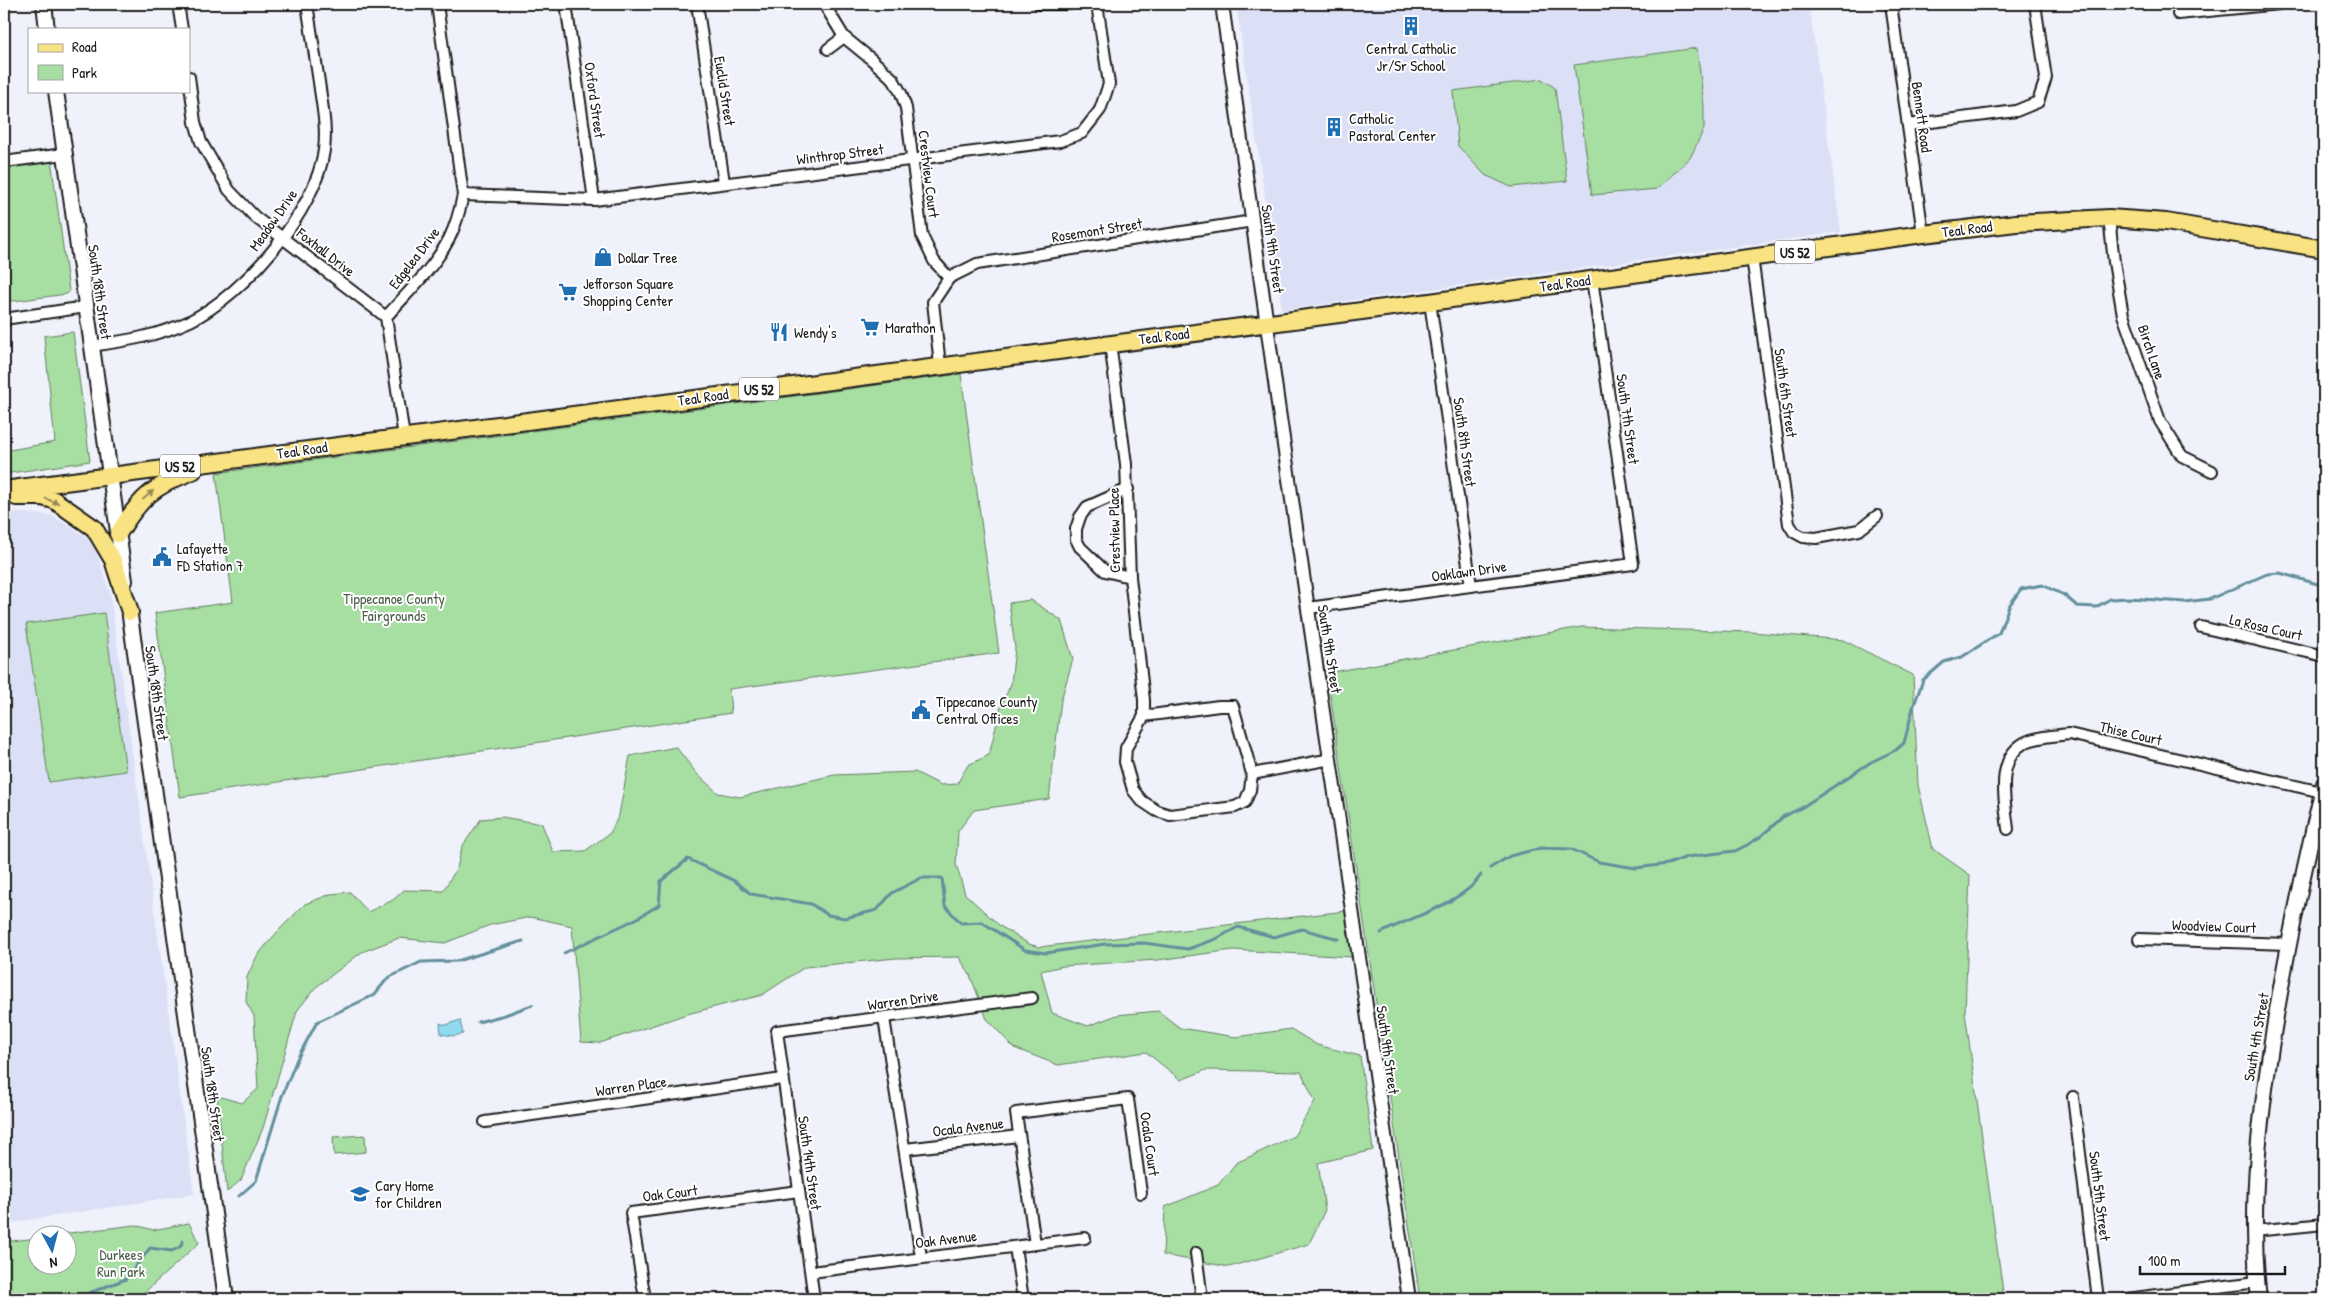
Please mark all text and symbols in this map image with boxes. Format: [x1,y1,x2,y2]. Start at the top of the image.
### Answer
building icon: Central Catholic Jr/Sr School [1400,15,1422,37]
legend [28,28,190,92]
text: Road [72,36,97,57]
place label: Central Catholic Jr/Sr School [1366,38,1456,76]
street label: Euclid Street [709,55,741,128]
street label: Oxford Street [579,61,611,140]
text: Park [72,62,97,83]
street label: Bennett Road [1907,80,1937,154]
place label: Catholic Pastoral Center [1349,108,1436,146]
building icon: Catholic Pastoral Center [1323,116,1345,138]
street label: Crestview Court [913,129,945,220]
street label: Winthrop Street [795,138,886,170]
street label: Meadow Drive [244,185,302,255]
street label: South 9th Street [1256,203,1290,295]
street label: Rosemont Street [1050,212,1144,248]
street label: Teal Road [1940,215,1994,243]
street label: Foxhall Drive [292,222,360,281]
street label: Edgelea Drive [384,223,444,293]
road number: US 52 [1775,240,1815,264]
street label: South 18th Street [83,243,117,342]
shop icon: Dollar Tree [592,246,614,268]
place label: Dollar Tree [618,247,678,268]
street label: Teal Road [1538,269,1592,297]
place label: Jefforson Square Shopping Center [583,273,674,311]
supermarket icon: Jefforson Square Shopping Center [557,281,579,303]
supermarket icon: Marathon [859,316,881,338]
place label: Marathon [885,317,936,338]
restaurant icon: Wendy's [768,321,790,343]
place label: Wendy's [794,322,837,343]
street label: Teal Road [1137,322,1191,350]
street label: Birch Lane [2133,322,2171,382]
street label: South 6th Street [1769,347,1803,440]
street label: South 7th Street [1611,372,1645,466]
road number: US 52 [739,378,779,400]
street label: Teal Road [676,383,730,411]
street label: South 8th Street [1448,396,1482,489]
street label: Teal Road [275,436,329,464]
road number: US 52 [160,454,200,478]
street label: Crestview Place [1103,487,1125,573]
one-way arrow [141,489,153,501]
one-way arrow [45,497,59,505]
place label: Lafayette FD Station 7 [176,538,243,576]
public building icon: Lafayette FD Station 7 [151,546,173,568]
street label: Oaklawn Drive [1430,555,1508,587]
park label: Tippecanoe County Fairgrounds [343,588,445,626]
street label: South 9th Street [1313,603,1347,696]
street label: La Rosa Court [2228,608,2305,646]
street label: South 18th Street [140,644,174,743]
place label: Tippecanoe County Central Offices [936,691,1038,729]
public building icon: Tippecanoe County Central Offices [910,699,932,721]
street label: Thise Court [2098,716,2165,751]
street label: Woodview Court [2172,914,2257,938]
street label: Warren Drive [866,985,940,1015]
street label: South 4th Street [2238,990,2274,1083]
street label: South 9th Street [1371,1004,1405,1096]
street label: South 18th Street [196,1045,230,1144]
street label: Warren Place [594,1071,668,1101]
street label: Ocala Court [1135,1111,1165,1178]
street label: Ocala Avenue [931,1112,1005,1142]
street label: South 14th Street [793,1115,827,1212]
street label: South 5th Street [2084,1150,2116,1243]
place label: Cary Home for Children [375,1175,442,1213]
street label: Oak Court [641,1179,699,1207]
school or university icon: Cary Home for Children [349,1183,371,1205]
street label: Oak Avenue [914,1225,978,1253]
north arrow [28,1226,78,1276]
scale bar [2140,1243,2286,1275]
park label: Durkees Run Park [97,1244,145,1282]
text: 100 m [2148,1250,2181,1271]
text: N [48,1254,59,1273]

